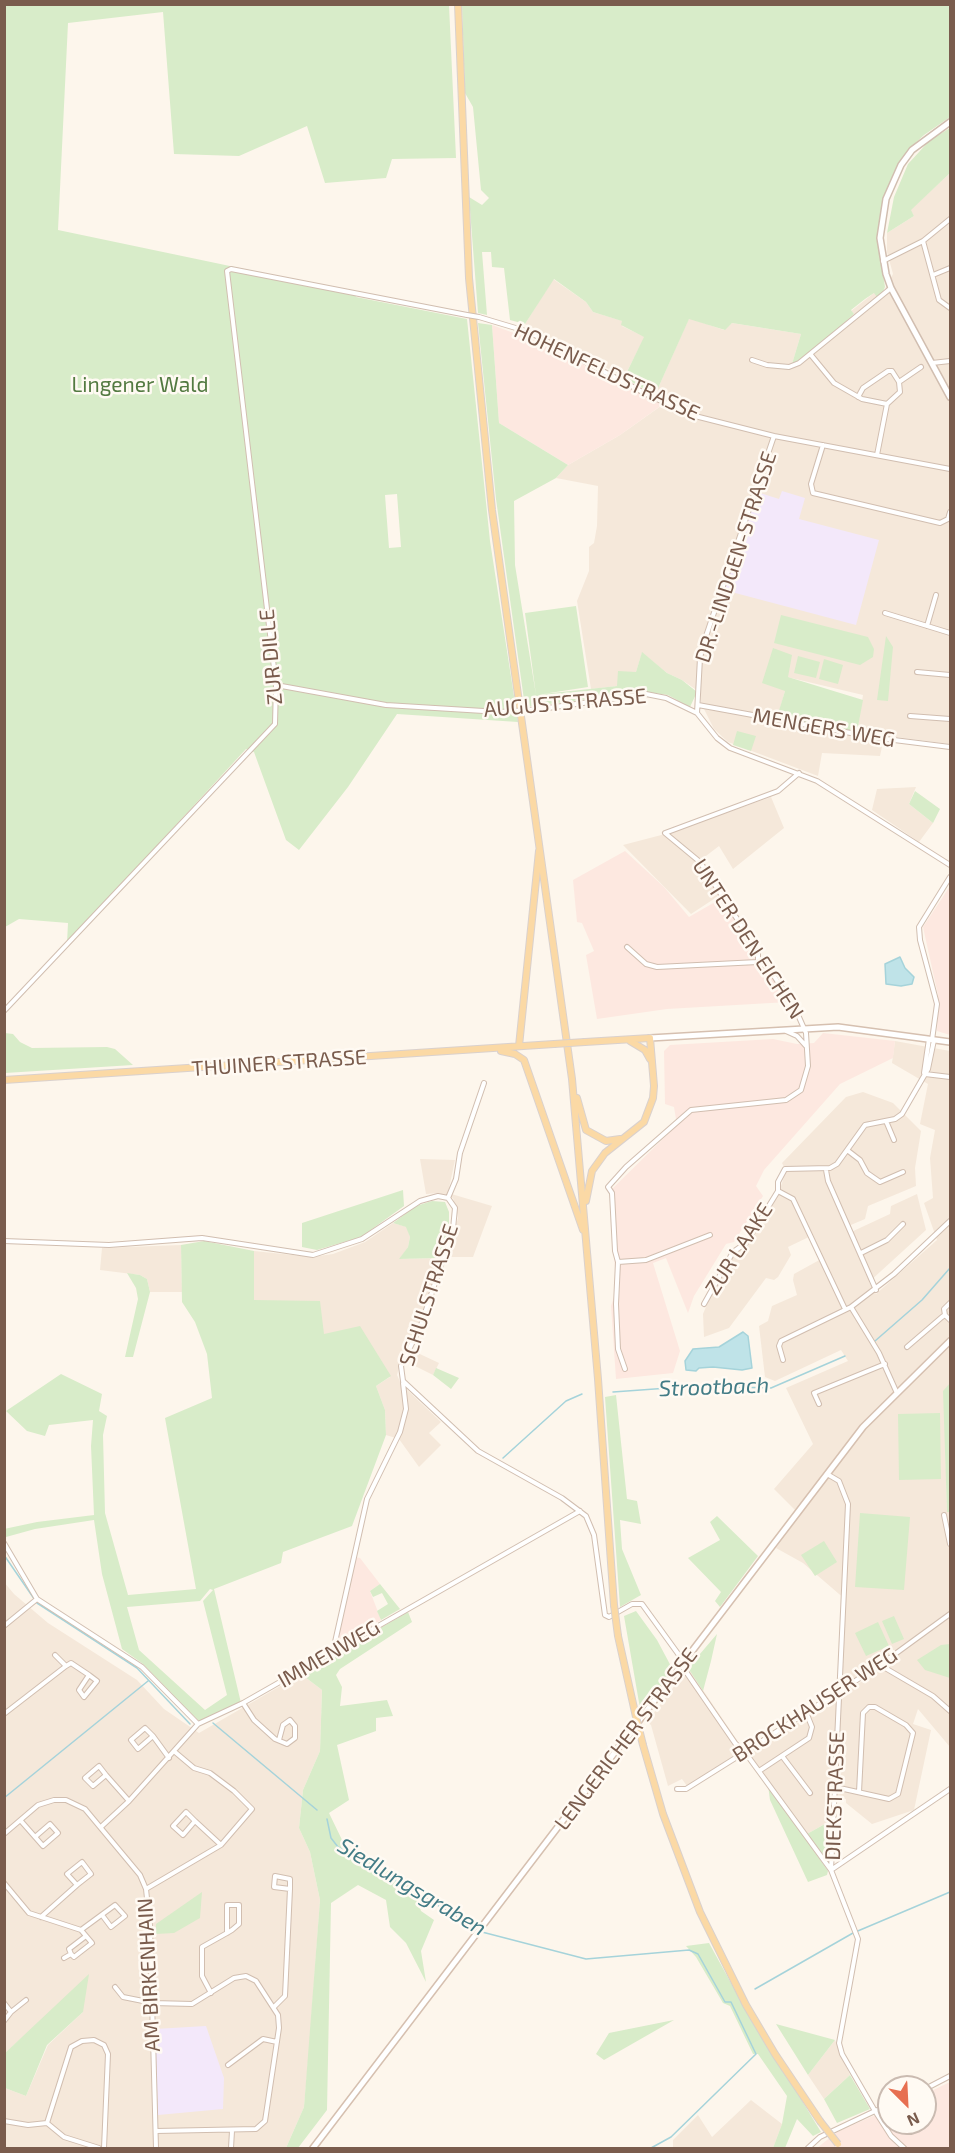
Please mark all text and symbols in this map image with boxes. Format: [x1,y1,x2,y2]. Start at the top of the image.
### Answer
street label: HOHENFELDSTRASSE [510,318,704,426]
park label: Lingener Wald [71,372,209,398]
street label: DR.-LINDGEN-STRASSE [690,448,782,666]
street label: ZUR DILLE [254,608,288,706]
street label: AUGUSTSTRASSE [482,683,648,723]
street label: MENGERS WEG [751,703,897,753]
street label: UNTER DEN EICHEN [687,854,809,1024]
street label: THUINER STRASSE [191,1044,367,1082]
street label: ZUR LAAKE [700,1198,778,1300]
street label: SCHULSTRASSE [394,1221,464,1369]
water label: Strootbach [658,1372,770,1402]
street label: IMMENWEG [273,1615,385,1693]
street label: BROCKHAUSER WEG [728,1642,902,1768]
street label: LENGERICHER STRASSE [549,1643,703,1835]
street label: DIEKSTRASSE [820,1731,850,1861]
water label: Siedlungsgraben [333,1832,491,1942]
street label: AM BIRKENHAIN [132,1898,166,2052]
north arrow [877,2075,937,2135]
text: N [905,2109,923,2131]

